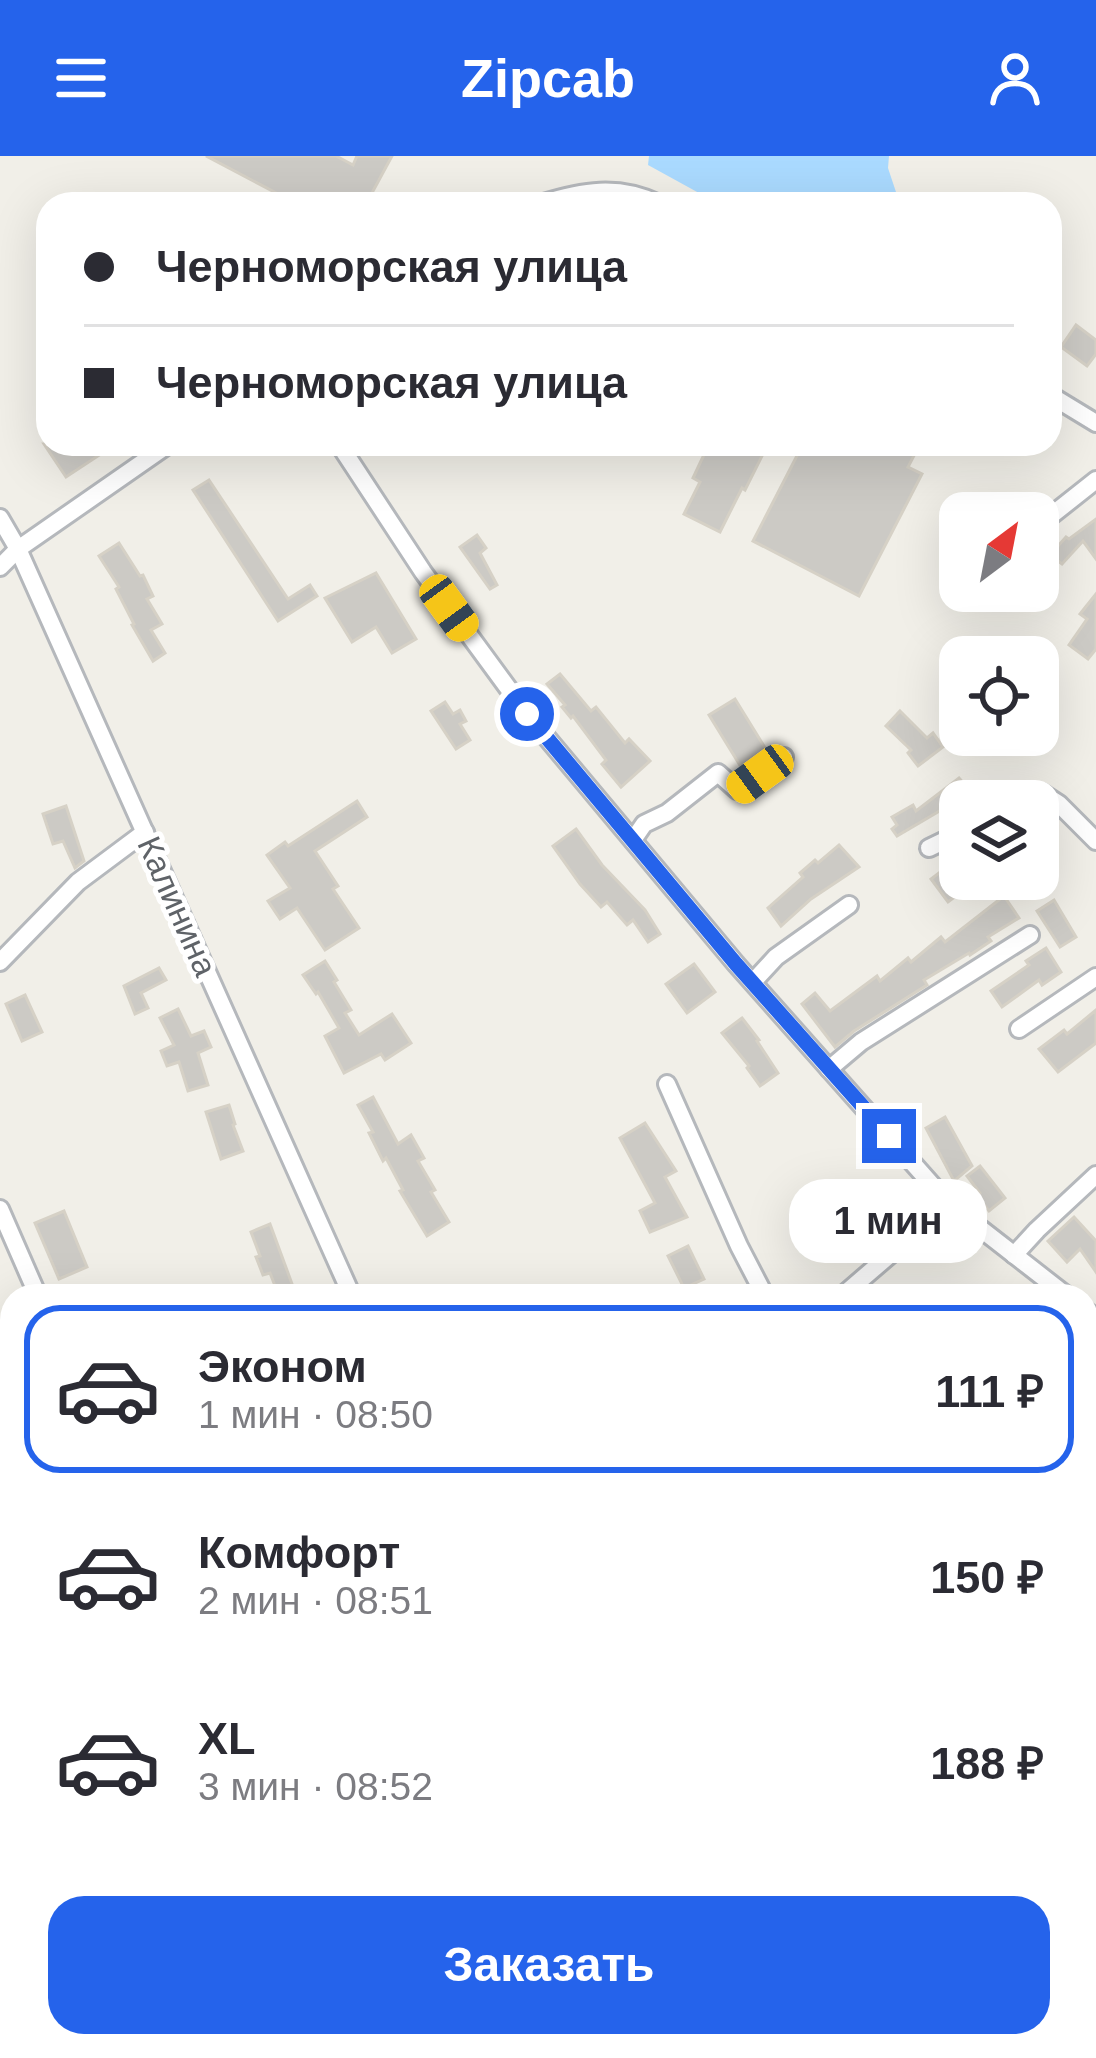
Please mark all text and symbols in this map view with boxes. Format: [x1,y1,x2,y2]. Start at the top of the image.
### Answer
icon: menu [48,45,114,111]
icon: person [982,45,1048,111]
text: Zipcab [461,48,635,108]
text: Черноморская улица [156,241,627,292]
text: Черноморская улица [156,357,627,408]
north arrow [939,492,1059,612]
map controls [939,492,1059,900]
car [413,568,485,648]
button: locate [939,636,1059,756]
route start [500,687,554,741]
car [720,738,800,810]
button: layers [939,780,1059,900]
street label: Калинина [130,831,225,982]
route end [862,1109,916,1163]
callout: 1 мин [790,1178,988,1262]
text: 1 мин [834,1199,942,1242]
icon: car [54,1335,162,1443]
text: Эконом [198,1341,367,1392]
text: 111 ₽ [935,1366,1044,1417]
text: 1 мин · 08:50 [198,1393,433,1436]
icon: car [54,1521,162,1629]
text: Комфорт [198,1527,400,1578]
text: 150 ₽ [930,1552,1044,1603]
text: 2 мин · 08:51 [198,1579,433,1622]
icon: car [54,1707,162,1815]
text: XL [198,1713,256,1764]
text: 188 ₽ [930,1738,1044,1789]
text: 3 мин · 08:52 [198,1765,433,1808]
button: Заказать [48,1896,1050,2034]

